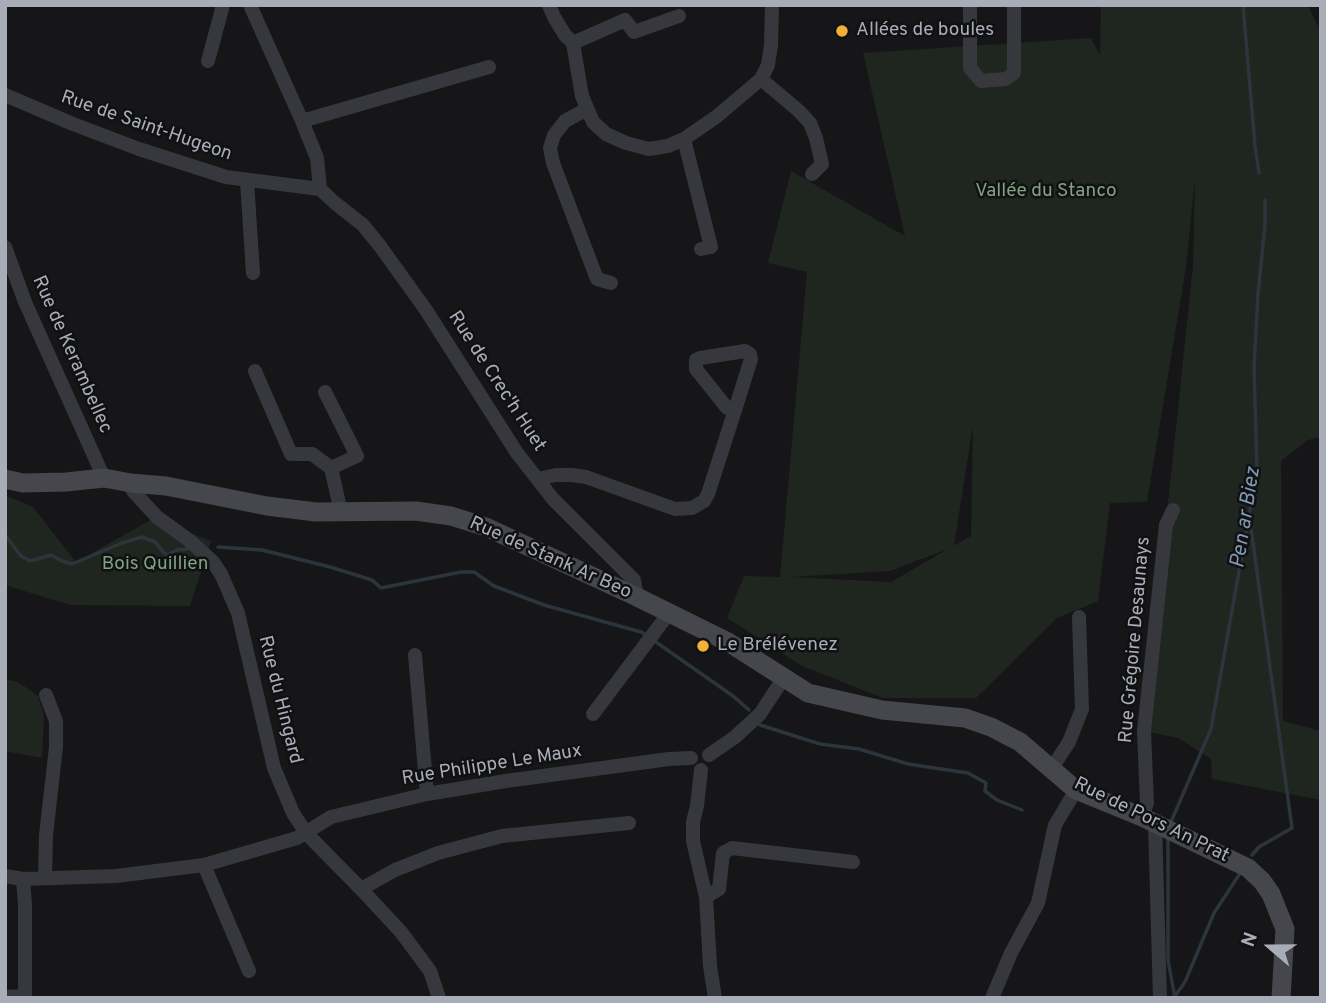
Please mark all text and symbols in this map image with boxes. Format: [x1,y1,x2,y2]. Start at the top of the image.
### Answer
place label: Allées de boules [856,20,994,42]
marker: Allées de boules [834,23,850,39]
street label: Rue de Saint-Hugeon [57,87,235,167]
park label: Vallée du Stanco [975,181,1117,203]
street label: Rue de Kerambellec [26,273,116,437]
street label: Rue de Crec'h Huet [442,308,550,456]
water label: Pen ar Biez [1227,466,1267,570]
street label: Rue de Stank Ar Beo [465,513,635,605]
street label: Rue Grégoire Desaunays [1116,536,1156,744]
park label: Bois Quillien [102,554,208,576]
street label: Rue du Hingard [252,634,306,766]
place label: Le Brélévenez [717,635,838,657]
marker: Le Brélévenez [695,638,711,654]
street label: Rue Philippe Le Maux [400,741,584,791]
street label: Rue de Pors An Prat [1070,773,1232,869]
north arrow [1235,912,1305,982]
text: N [1237,929,1264,950]

